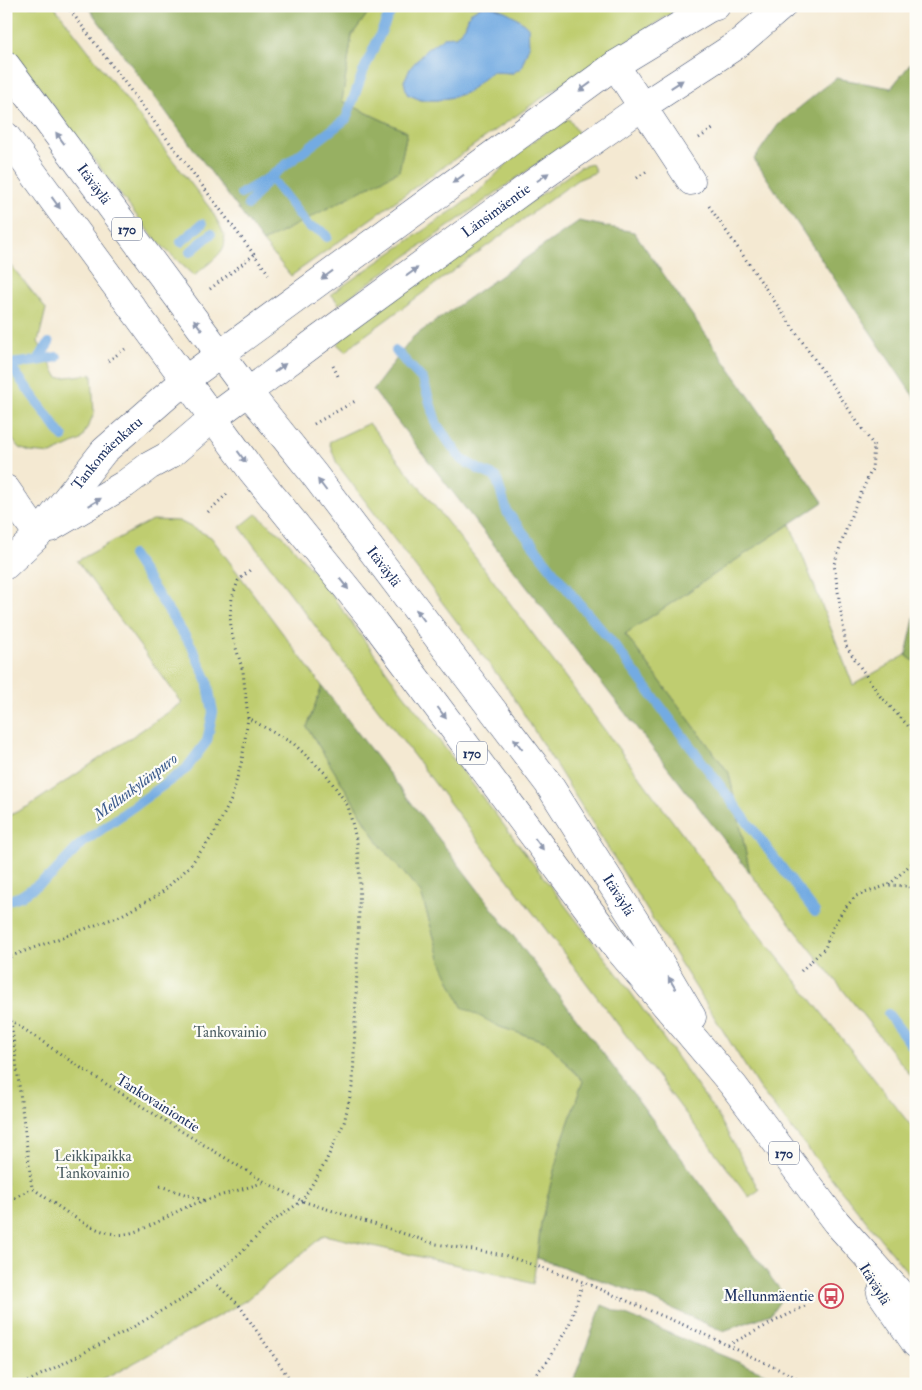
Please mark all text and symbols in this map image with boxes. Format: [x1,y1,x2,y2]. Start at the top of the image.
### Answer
one-way arrow [670,79,683,89]
one-way arrow [578,82,592,92]
one-way arrow [55,131,65,145]
street label: Itäväylä [72,160,115,209]
one-way arrow [536,171,549,182]
one-way arrow [451,174,465,184]
street label: Länsimäentie [458,179,534,242]
one-way arrow [51,196,61,210]
road number: 170 [112,218,142,240]
one-way arrow [405,267,419,277]
one-way arrow [320,270,334,280]
one-way arrow [193,318,203,332]
one-way arrow [273,363,287,373]
street label: Tankomäenkatu [68,412,147,494]
one-way arrow [237,450,247,464]
one-way arrow [317,478,327,492]
one-way arrow [89,497,102,506]
street label: Itäväylä [362,543,405,591]
one-way arrow [338,577,349,590]
one-way arrow [415,609,426,622]
one-way arrow [437,706,447,720]
one-way arrow [513,738,524,751]
road number: 170 [457,741,487,764]
water label: Mellunkylänpuro [89,748,182,826]
one-way arrow [534,837,544,851]
street label: Itäväylä [598,871,639,920]
one-way arrow [668,976,677,989]
park label: Tankovainio [194,1023,266,1042]
street label: Tankovainiontie [112,1070,203,1137]
road number: 170 [769,1142,799,1164]
park label: Leikkipaikka Tankovainio [54,1147,133,1183]
street label: Itäväylä [854,1260,895,1309]
bus stop icon: Mellunmäentie [818,1283,844,1309]
place label: Mellunmäentie [724,1287,814,1306]

